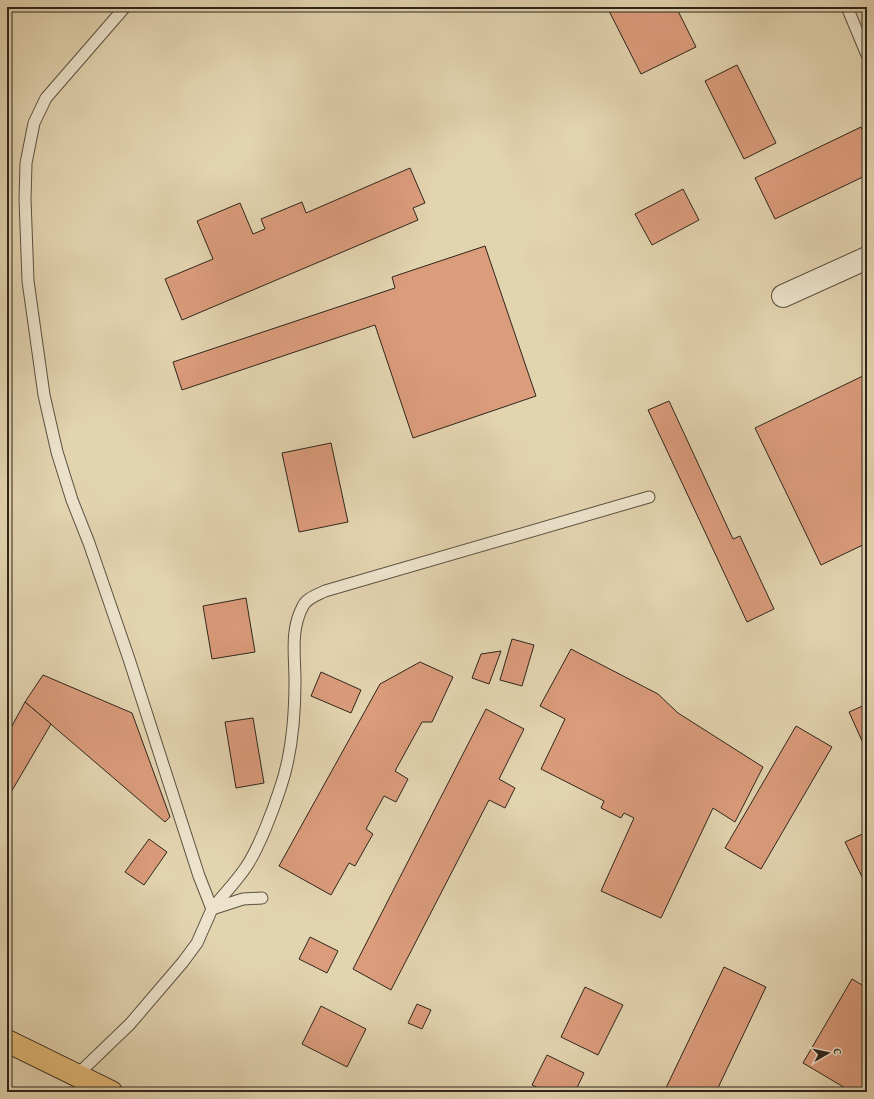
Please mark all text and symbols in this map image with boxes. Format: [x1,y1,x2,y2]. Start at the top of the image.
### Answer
north arrow [808,1033,848,1073]
text: С [829,1047,846,1056]

